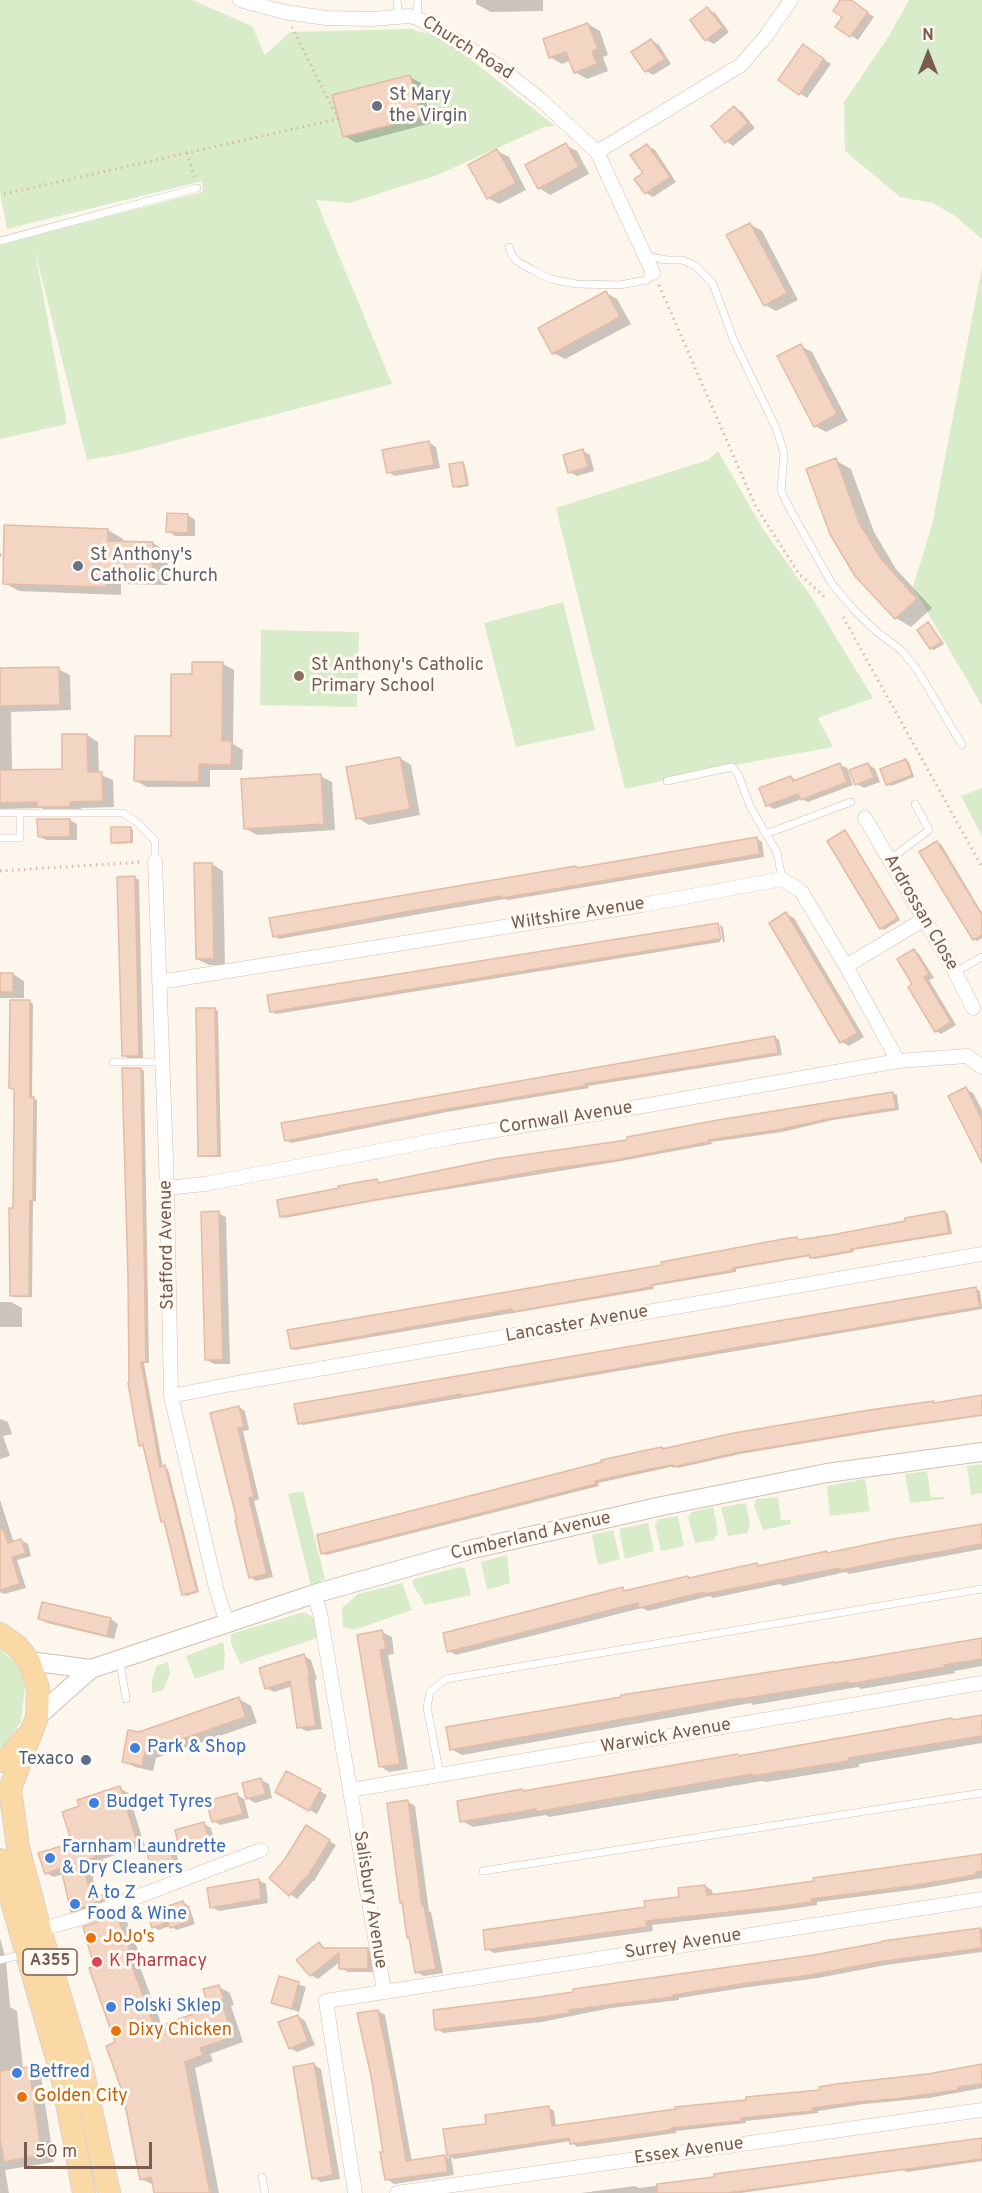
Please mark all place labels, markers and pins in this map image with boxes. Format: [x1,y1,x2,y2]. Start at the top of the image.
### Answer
place label: St Mary the Virgin [389,85,467,128]
marker: St Mary the Virgin [370,99,384,113]
place label: St Anthony's Catholic Church [90,545,218,588]
marker: St Anthony's Catholic Church [71,559,85,573]
place label: St Anthony's Catholic Primary School [311,655,484,698]
marker: St Anthony's Catholic Primary School [292,669,306,683]
place label: Park & Shop [147,1737,246,1759]
marker: Park & Shop [128,1741,142,1755]
place label: Texaco [18,1749,74,1771]
marker: Texaco [79,1753,93,1767]
place label: Budget Tyres [106,1792,213,1814]
marker: Budget Tyres [87,1796,101,1810]
place label: Farnham Laundrette & Dry Cleaners [62,1837,226,1880]
marker: Farnham Laundrette & Dry Cleaners [43,1851,57,1865]
place label: A to Z Food & Wine [87,1883,187,1926]
marker: A to Z Food & Wine [68,1897,82,1911]
place label: JoJo's [103,1927,155,1949]
marker: JoJo's [84,1931,98,1945]
place label: K Pharmacy [109,1951,207,1973]
marker: K Pharmacy [90,1955,104,1969]
place label: Polski Sklep [123,1996,221,2018]
marker: Polski Sklep [104,2000,118,2014]
place label: Dixy Chicken [128,2020,232,2042]
marker: Dixy Chicken [109,2024,123,2038]
place label: Betfred [29,2062,90,2084]
marker: Betfred [10,2066,24,2080]
place label: Golden City [34,2086,128,2108]
marker: Golden City [15,2090,29,2104]

